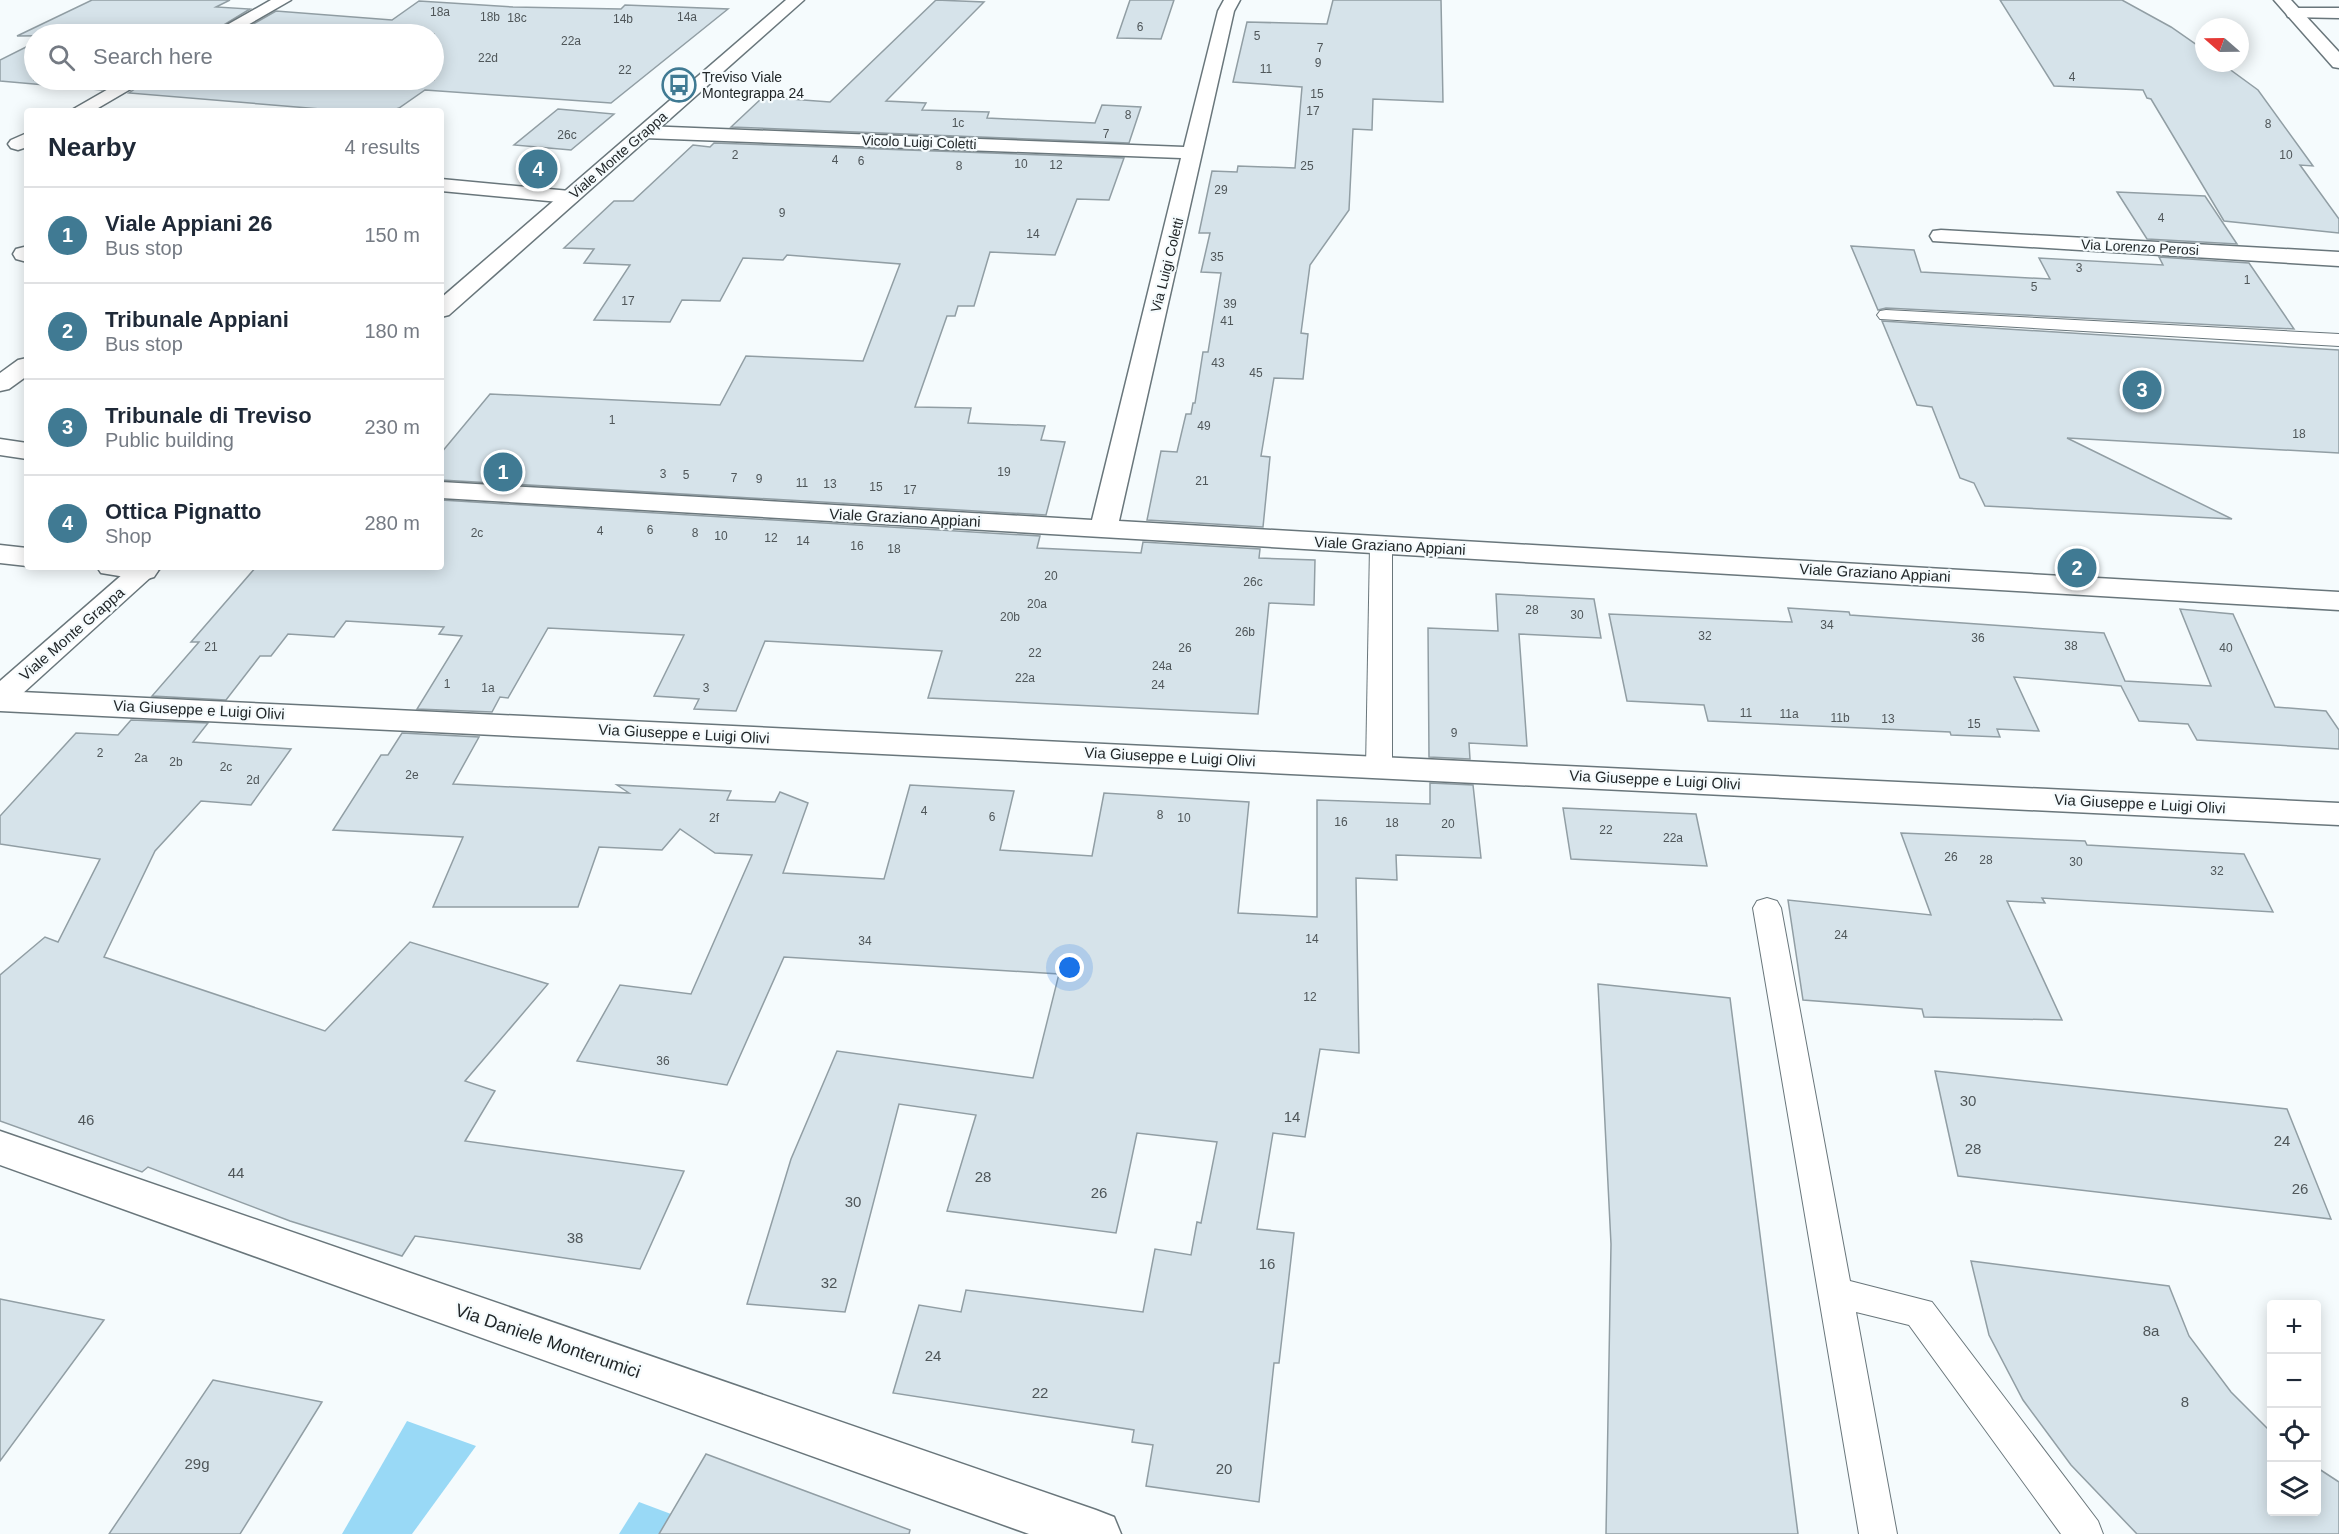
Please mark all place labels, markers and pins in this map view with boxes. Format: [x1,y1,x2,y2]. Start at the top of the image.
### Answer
bus stop icon: Treviso Viale Montegrappa 24 [661,67,697,103]
place label: Treviso Viale Montegrappa 24 [702,69,804,101]
pin: 4 [518,146,558,192]
pin: 3 [2122,368,2162,412]
pin: 1 [484,450,522,494]
pin: 2 [2058,546,2096,590]

